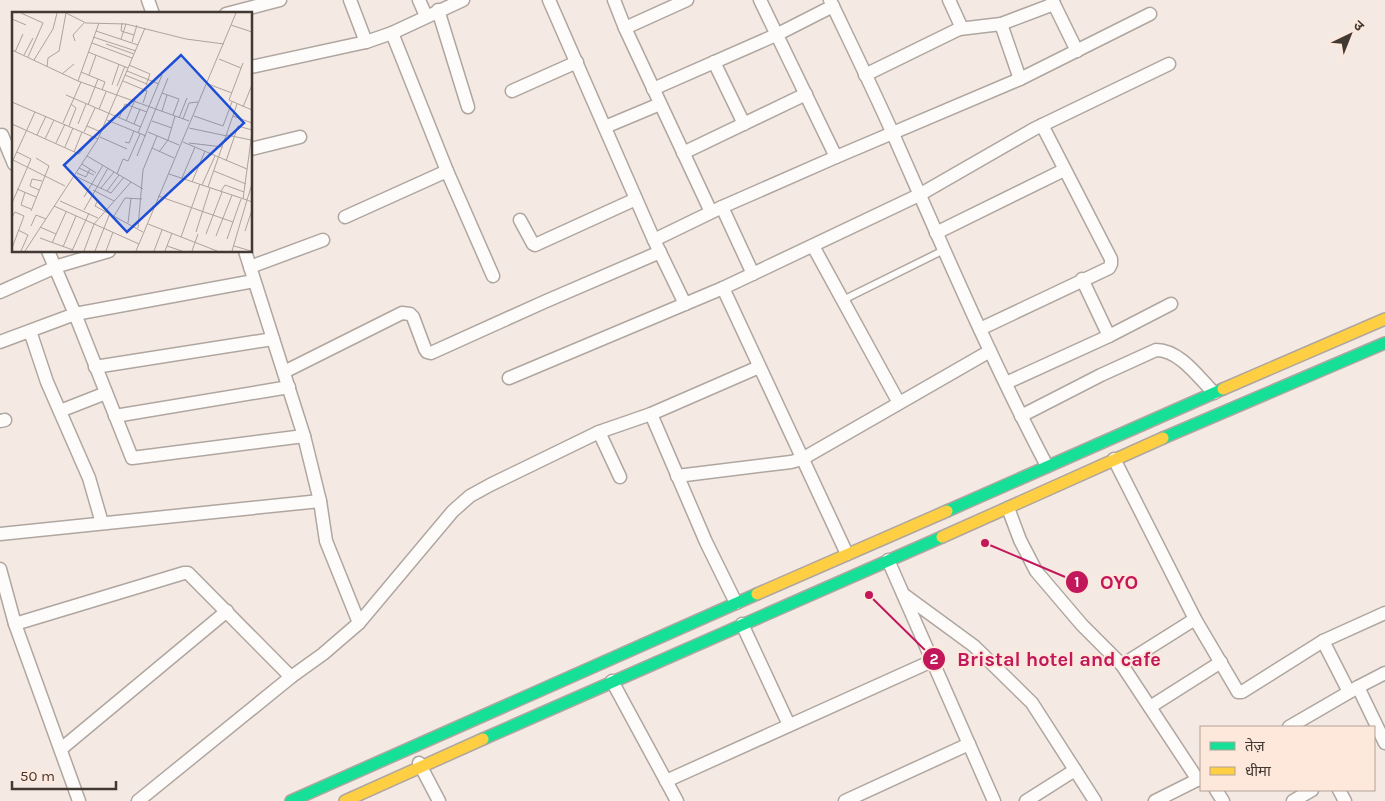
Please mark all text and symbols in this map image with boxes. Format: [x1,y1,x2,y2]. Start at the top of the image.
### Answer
north arrow [1325,10,1375,60]
inset map [12,12,252,252]
text: उ [1350,17,1368,35]
callout: OYO [1065,565,1148,600]
text: OYO [1100,571,1138,594]
text: 1 [1074,573,1080,591]
callout: Bristal hotel and cafe [922,641,1171,676]
text: Bristal hotel and cafe [957,648,1161,671]
text: 2 [929,650,939,668]
legend [1200,726,1375,791]
text: तेज़ [1245,737,1266,755]
scale bar [12,758,116,790]
text: धीमा [1245,762,1272,780]
text: 50 m [20,767,55,785]

